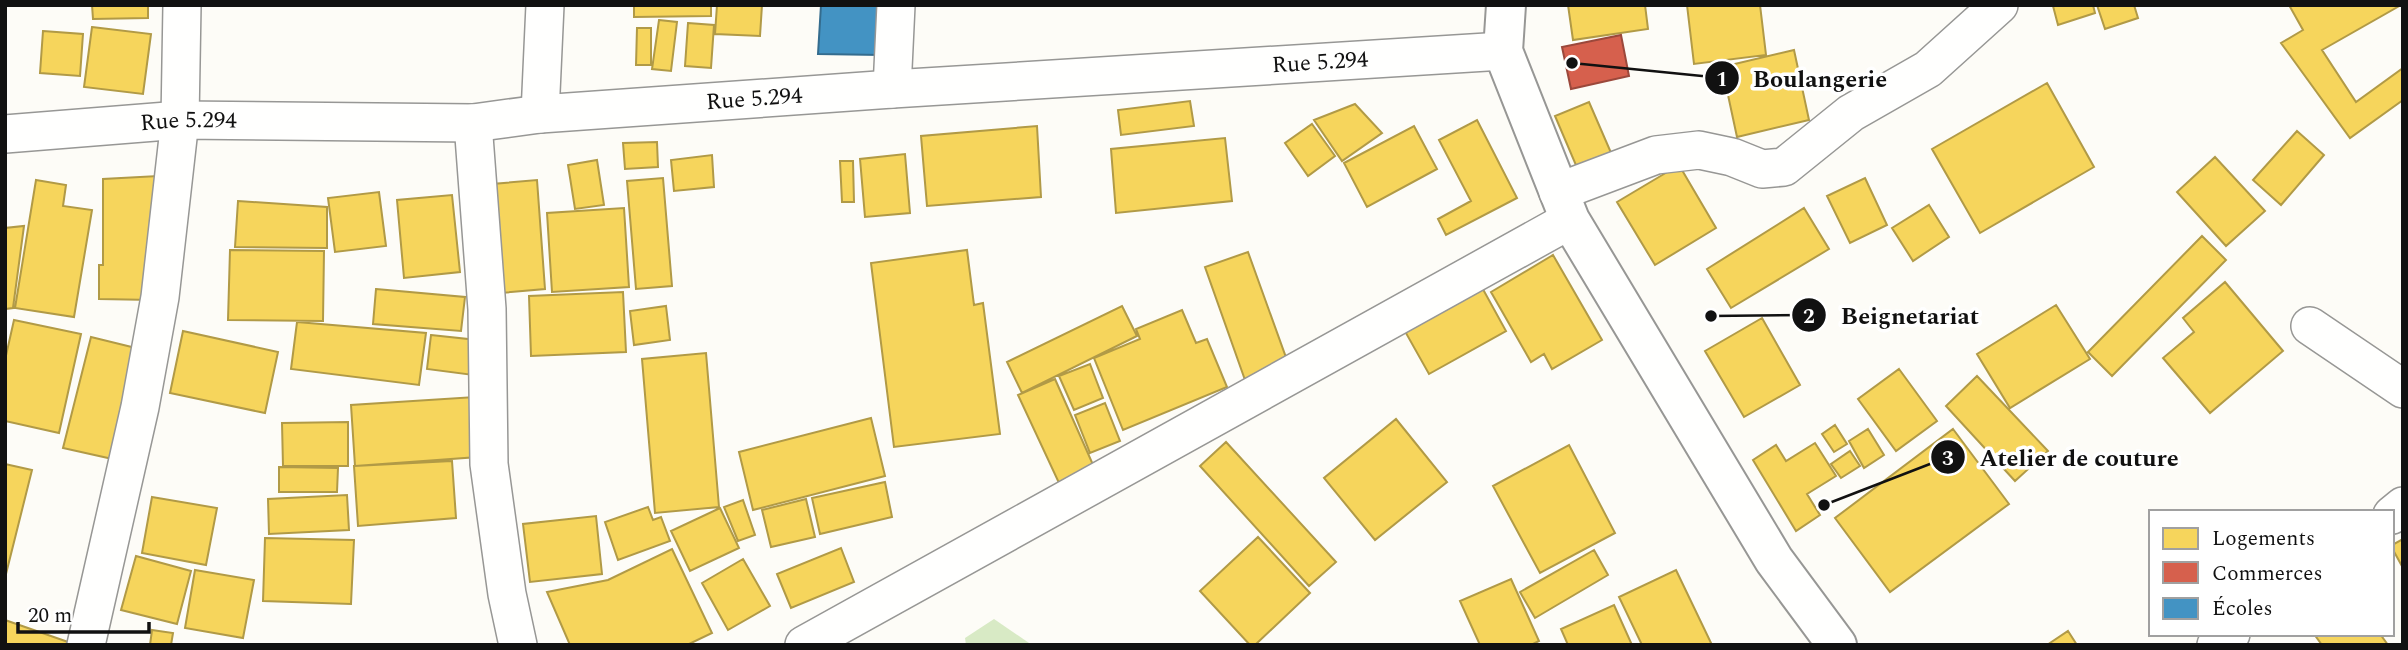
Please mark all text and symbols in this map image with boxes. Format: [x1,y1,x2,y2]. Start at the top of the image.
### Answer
street label: Rue 5.294 [1271,42,1370,83]
callout: Boulangerie [1704,56,1902,101]
text: Boulangerie [1753,62,1887,98]
text: 1 [1716,64,1728,96]
street label: Rue 5.294 [705,78,804,120]
street label: Rue 5.294 [139,102,237,141]
callout: Beignetariat [1792,293,1993,338]
text: Beignetariat [1841,299,1979,335]
text: 2 [1803,301,1815,333]
callout: Atelier de couture [1931,435,2193,480]
text: Atelier de couture [1979,441,2179,477]
text: 3 [1942,443,1954,475]
legend [2149,510,2394,636]
text: Logements [2212,523,2315,555]
text: Commerces [2212,558,2323,590]
scale bar [18,590,149,634]
text: Écoles [2212,593,2273,625]
text: 20 m [28,600,72,632]

